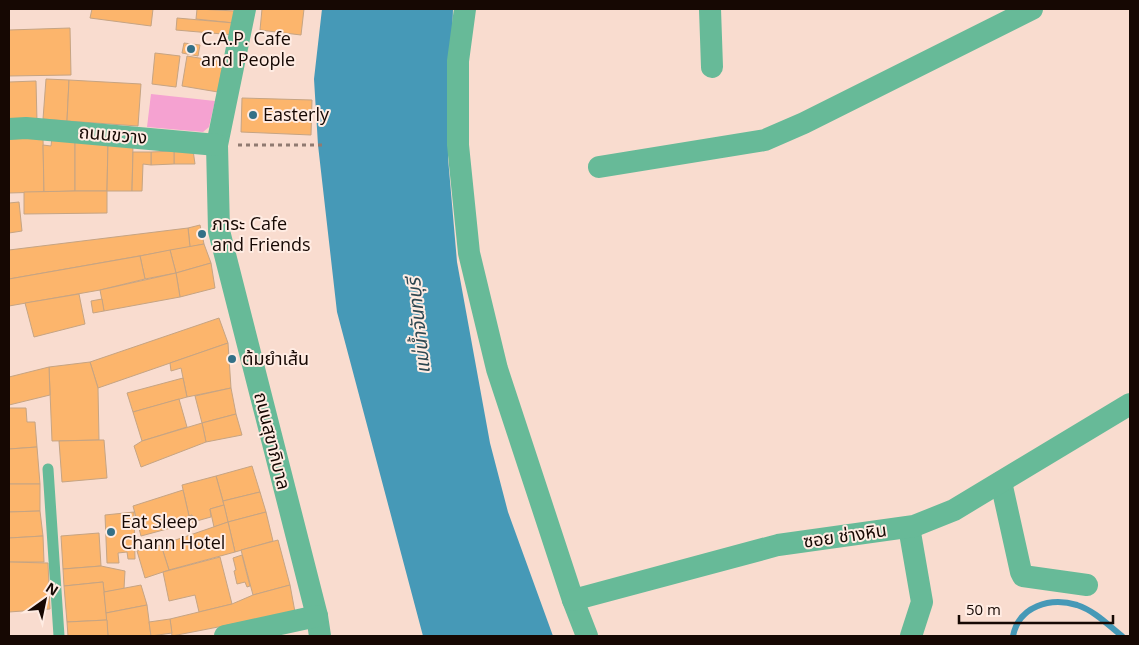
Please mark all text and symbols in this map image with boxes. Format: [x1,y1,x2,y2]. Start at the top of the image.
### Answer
place label: C.A.P. Cafe and People [201,26,295,71]
marker: C.A.P. Cafe and People [185,43,197,55]
place label: Easterly [263,102,330,126]
marker: Easterly [247,109,259,121]
street label: ถนนขวาง [78,119,148,149]
place label: ภาระ Cafe and Friends [212,211,311,256]
marker: ภาระ Cafe and Friends [196,228,208,240]
water label: แม่น้ำจันทบุรี [400,273,436,375]
place label: ต้มยำเส้น [242,346,309,370]
marker: ต้มยำเส้น [226,353,238,365]
street label: ถนนสุขาภิบาล [249,389,297,492]
place label: Eat Sleep Chann Hotel [121,509,225,554]
street label: ซอย ช่างหิน [802,517,888,553]
marker: Eat Sleep Chann Hotel [105,526,117,538]
north arrow [20,575,70,625]
text: N [42,578,62,600]
scale bar [959,592,1113,624]
text: 50 m [966,599,1001,619]

